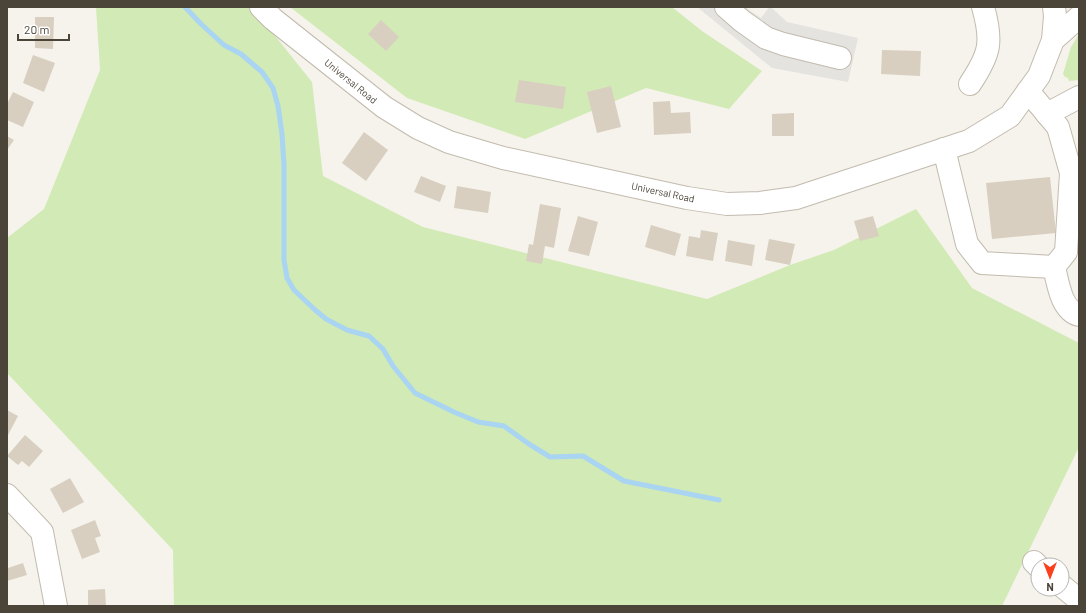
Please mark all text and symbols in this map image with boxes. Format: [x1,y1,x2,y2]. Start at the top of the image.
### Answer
scale bar [18,16,69,42]
text: 20 m [24,22,50,36]
street label: Universal Road [322,56,380,106]
street label: Universal Road [630,179,696,205]
north arrow [1030,557,1070,597]
text: N [1046,581,1054,594]

